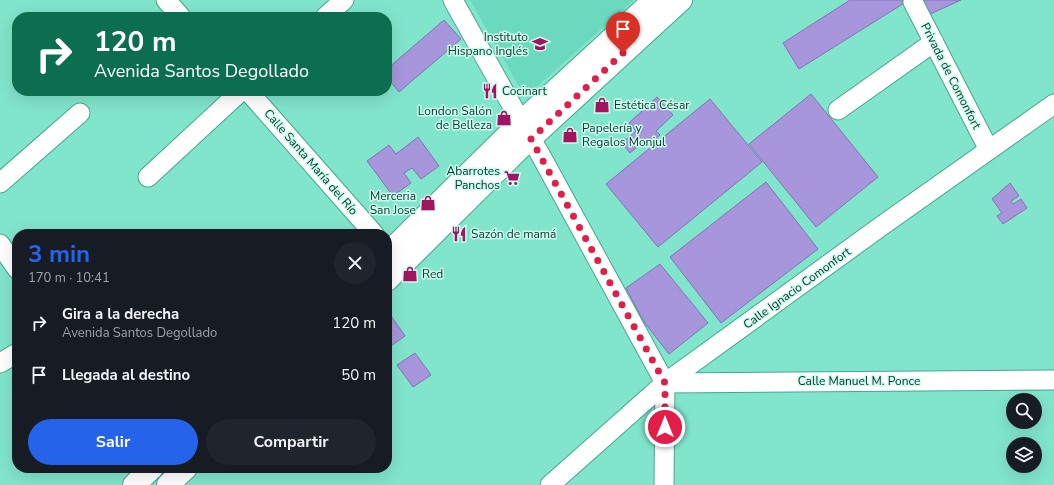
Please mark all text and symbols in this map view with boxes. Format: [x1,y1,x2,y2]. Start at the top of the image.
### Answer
pin [606,12,640,53]
icon: arrive [612,18,634,40]
street label: Privada de Comonfort [917,20,985,133]
text: 120 m [94,23,177,61]
icon: right [28,28,80,80]
place label: Instituto Hispano Inglés [448,29,528,59]
school or university icon: Instituto Hispano Inglés [531,35,549,53]
text: Avenida Santos Degollado [94,59,309,83]
restaurant icon: Cocinart [481,82,499,100]
place label: Cocinart [502,83,547,99]
shop icon: Estética César [593,96,611,114]
place label: Estética César [614,97,690,113]
place label: London Salón de Belleza [418,103,492,133]
street label: Calle Santa María del Río [260,106,362,219]
shop icon: London Salón de Belleza [495,109,513,127]
place label: Papelería y Regalos Monjul [582,120,666,150]
shop icon: Papelería y Regalos Monjul [561,126,579,144]
place label: Abarrotes Panchos [446,163,500,193]
supermarket icon: Abarrotes Panchos [503,169,521,187]
place label: Merceria San Jose [370,188,416,218]
shop icon: Merceria San Jose [419,194,437,212]
restaurant icon: Sazón de mamá [450,225,468,243]
place label: Sazón de mamá [471,226,556,242]
text: 3 min [28,238,90,270]
button: close [334,242,376,284]
street label: Calle Ignacio Comonfort [740,243,855,333]
shop icon: Red [401,265,419,283]
place label: Red [422,266,443,282]
text: 170 m · 10:41 [28,269,110,287]
text: Gira a la derecha [62,304,179,324]
icon: right [28,312,50,334]
text: 120 m [332,313,376,333]
text: Avenida Santos Degollado [62,324,217,342]
icon: arrive [28,364,50,386]
text: Llegada al destino [62,365,190,385]
text: 50 m [341,365,376,385]
street label: Calle Manuel M. Ponce [798,373,920,389]
map controls [1006,393,1042,473]
button: search [1006,393,1042,429]
position arrow [644,406,686,448]
button: Salir [28,419,198,465]
button: Compartir [206,419,376,465]
button: layers [1006,437,1042,473]

